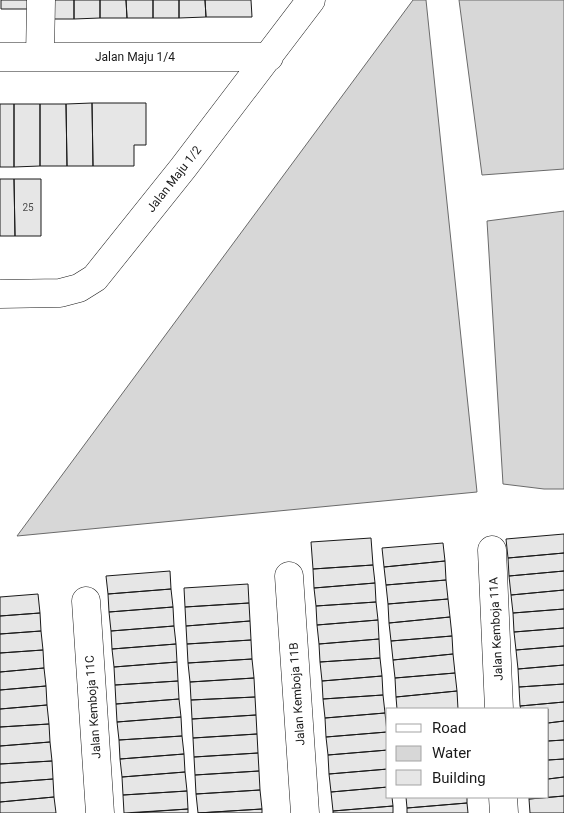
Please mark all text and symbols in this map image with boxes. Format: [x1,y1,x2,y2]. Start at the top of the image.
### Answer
street label: Jalan Maju 1/4 [95,50,175,64]
street label: Jalan Maju 1/2 [144,143,204,215]
house number: 25 [22,202,34,213]
street label: Jalan Kemboja 11A [486,577,506,681]
street label: Jalan Kemboja 11B [286,642,308,746]
street label: Jalan Kemboja 11C [82,655,104,759]
legend [386,708,549,798]
text: Road [432,719,466,737]
text: Water [432,744,471,762]
text: Building [432,769,486,787]

